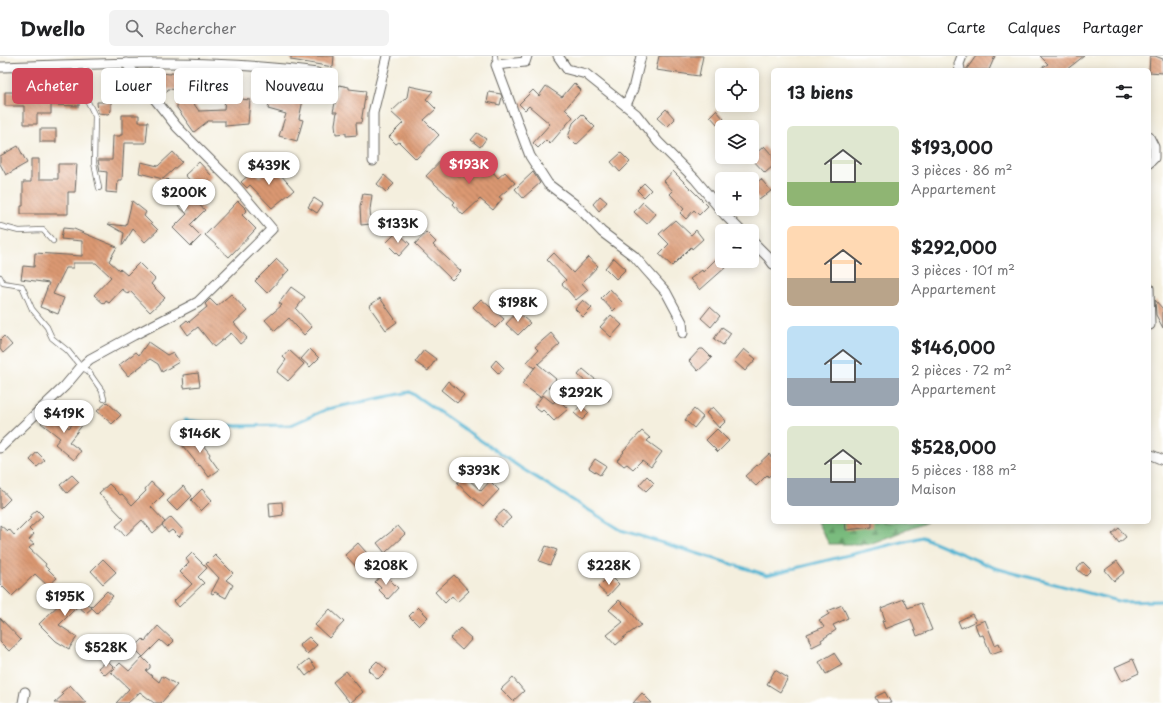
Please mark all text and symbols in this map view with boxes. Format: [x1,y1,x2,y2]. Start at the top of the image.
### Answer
search box [109,10,389,46]
text: Dwello [20,14,85,42]
text: Rechercher [155,16,236,39]
icon: search [123,17,145,39]
text: Carte [947,17,986,38]
text: Calques [1008,17,1060,38]
text: Partager [1082,17,1143,38]
chip: Acheter [12,68,93,104]
chip: Louer [101,68,166,104]
chip: Filtres [174,68,243,104]
chip: Nouveau [251,68,338,104]
map controls [715,68,759,268]
button: locate [715,68,759,112]
text: 13 biens [787,79,853,105]
icon: filters [1113,81,1135,103]
button: layers [715,120,759,164]
text: $193,000 [911,134,993,160]
icon: home [819,142,867,190]
pin: $193K [441,151,497,185]
pin: $439K [241,152,297,186]
text: $193K [449,154,489,173]
text: $439K [248,155,290,174]
text: 3 pièces · 86 m² [911,160,1012,179]
button: + [715,172,759,216]
pin: $200K [156,179,212,213]
text: Appartement [911,179,996,198]
text: $200K [161,182,207,201]
pin: $133K [370,210,426,244]
text: $133K [378,213,418,232]
button: − [715,224,759,268]
text: $292,000 [911,234,997,260]
icon: home [819,242,867,290]
text: 3 pièces · 101 m² [911,260,1015,279]
text: Appartement [911,279,996,298]
pin: $198K [490,289,546,323]
text: $198K [498,292,538,311]
text: $146,000 [911,334,995,360]
icon: home [819,342,867,390]
text: 2 pièces · 72 m² [911,360,1012,379]
pin: $292K [553,379,609,413]
text: Appartement [911,379,996,398]
text: $292K [559,382,603,401]
pin: $419K [36,400,92,434]
text: $419K [44,403,84,422]
pin: $146K [172,420,228,454]
text: $146K [179,423,221,442]
text: $528,000 [911,434,996,460]
icon: home [819,442,867,490]
pin: $393K [451,457,507,491]
text: $393K [458,460,500,479]
text: 5 pièces · 188 m² [911,460,1017,479]
text: Maison [911,479,956,498]
pin: $208K [358,552,414,586]
pin: $228K [581,552,637,586]
text: $208K [364,555,408,574]
text: $228K [587,555,631,574]
pin: $195K [37,583,93,617]
text: $195K [45,586,85,605]
pin: $528K [78,634,134,668]
text: $528K [84,637,128,656]

